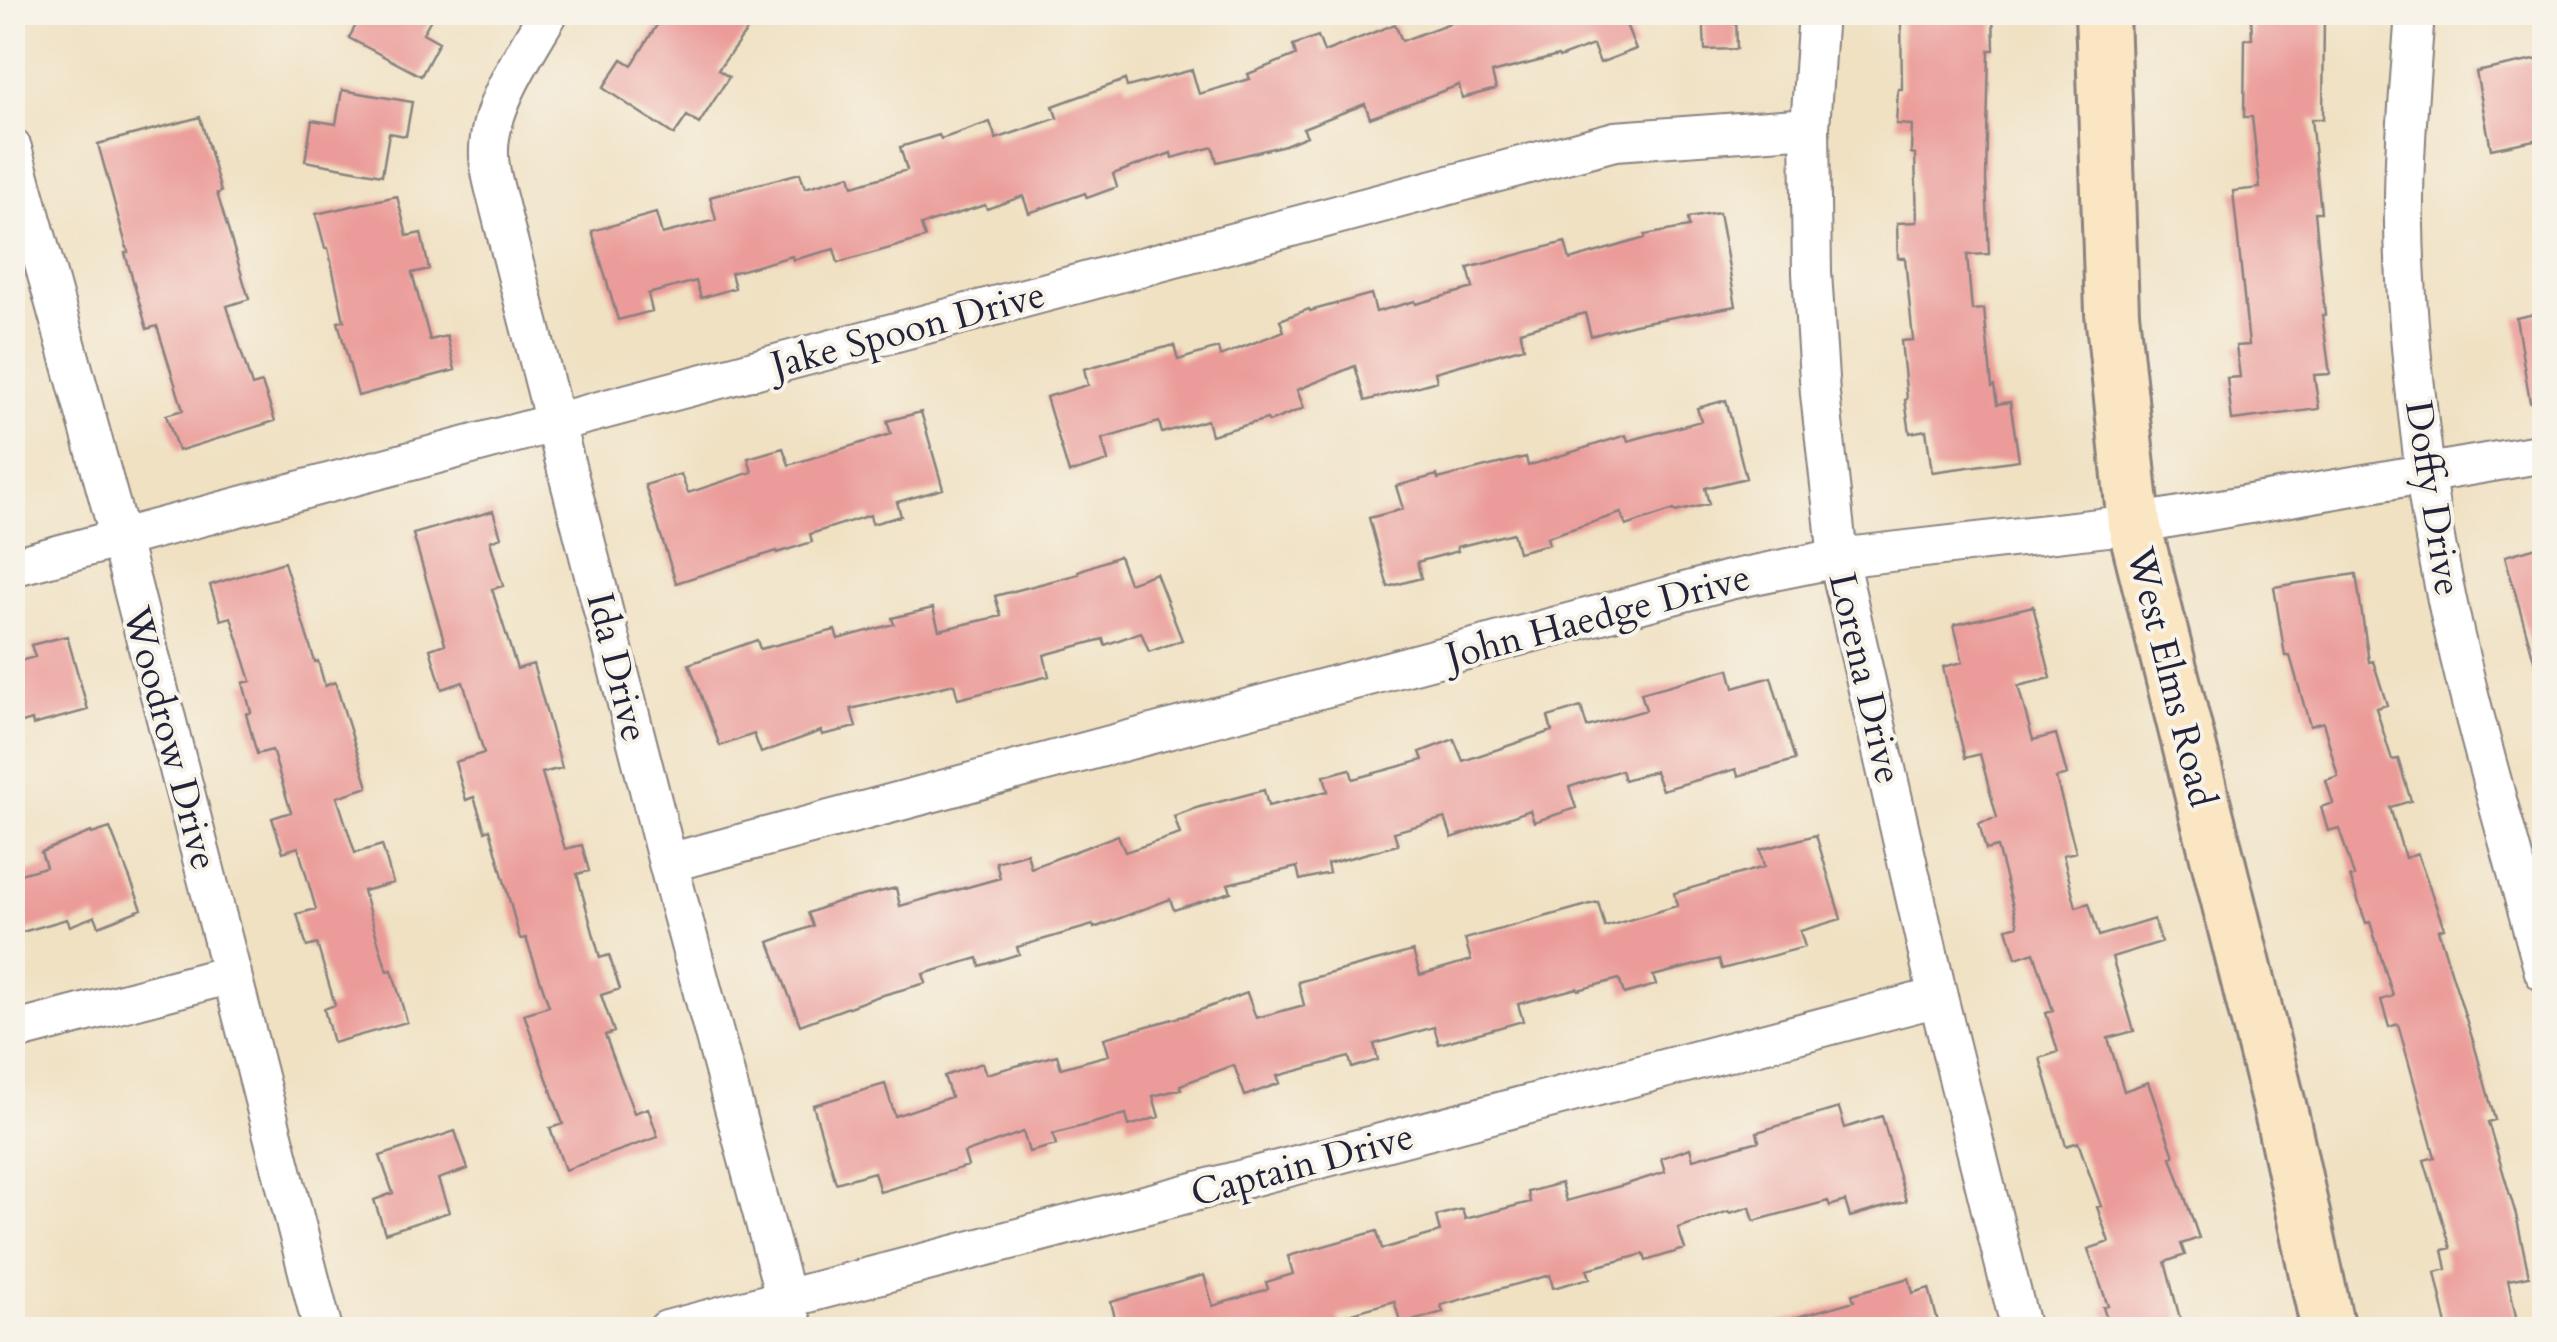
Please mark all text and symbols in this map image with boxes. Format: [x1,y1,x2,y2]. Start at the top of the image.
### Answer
street label: Jake Spoon Drive [761,268,1051,393]
street label: Doffy Drive [2392,397,2474,599]
street label: West Elms Road [2113,541,2228,813]
street label: John Haedge Drive [1436,551,1756,684]
street label: Lorena Drive [1816,568,1915,789]
street label: Ida Drive [573,587,661,747]
street label: Woodrow Drive [110,600,230,876]
street label: Captain Drive [1185,1110,1419,1220]

